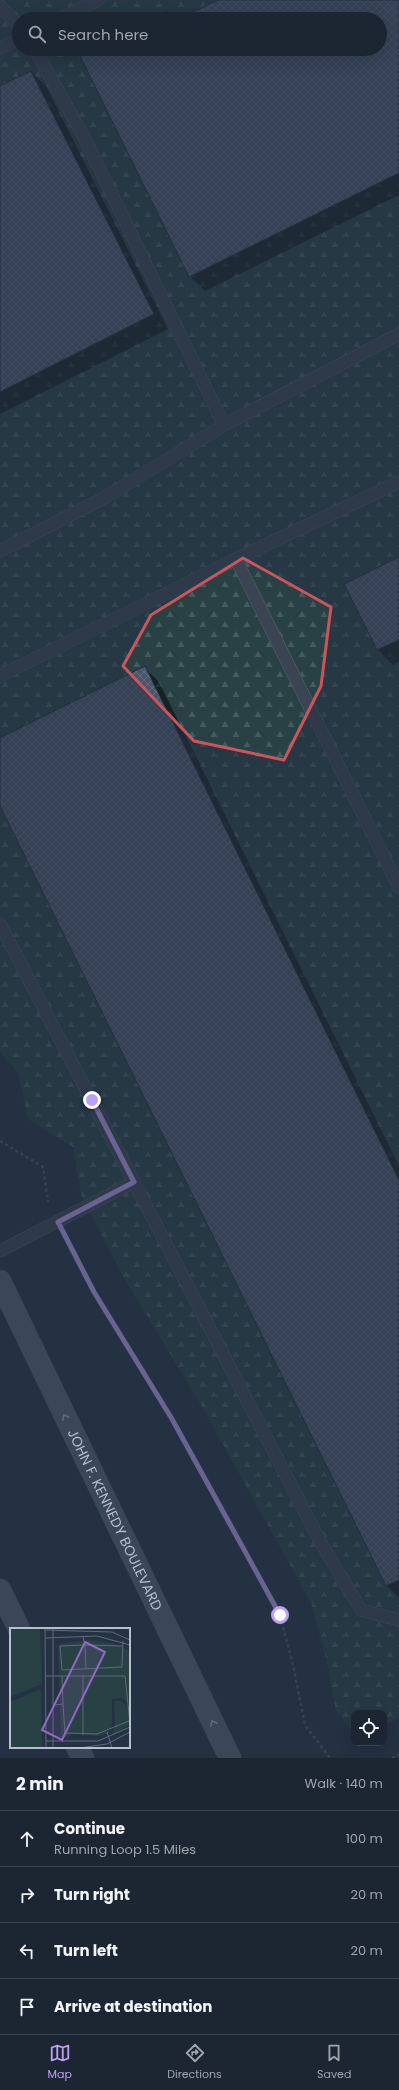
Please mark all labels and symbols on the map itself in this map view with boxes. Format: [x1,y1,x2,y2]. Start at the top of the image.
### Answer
route end [83,1091,101,1109]
one-way arrow [62,1413,70,1421]
street label: JOHN F. KENNEDY BOULEVARD [63,1426,167,1614]
route start [271,1606,289,1624]
inset map [10,1628,130,1748]
one-way arrow [210,1720,218,1727]

